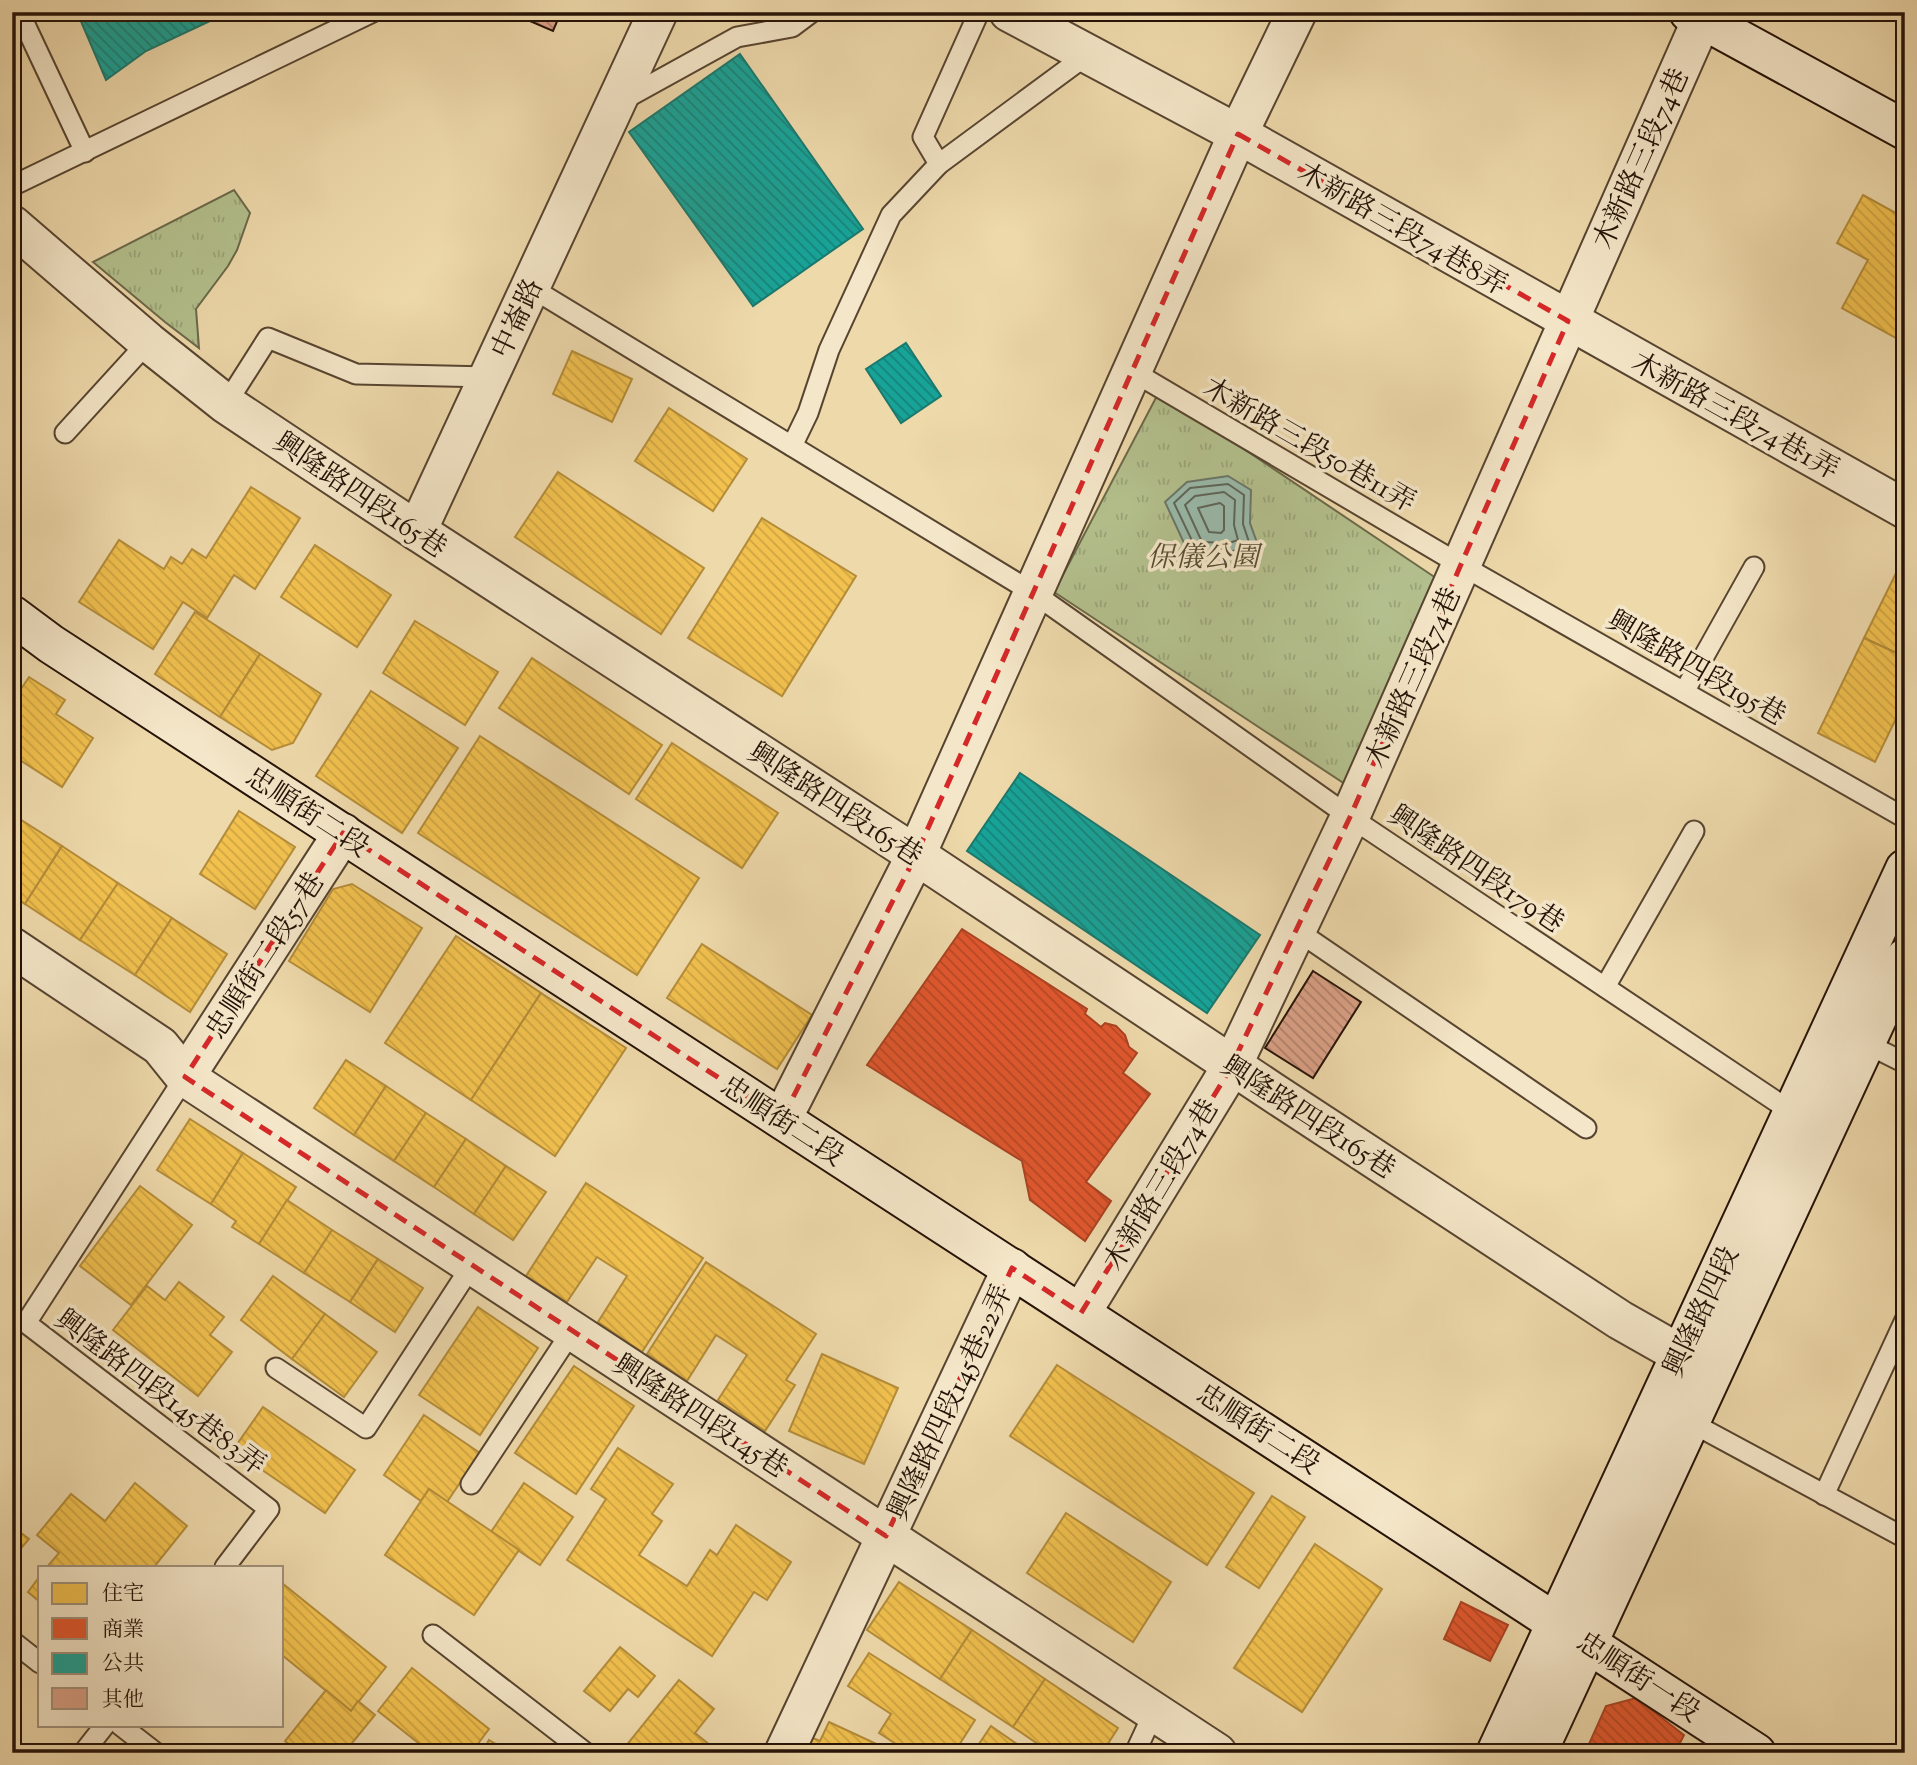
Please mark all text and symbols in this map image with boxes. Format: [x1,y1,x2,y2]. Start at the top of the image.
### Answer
street label: 木新路三段74巷 [1585,62,1701,256]
street label: 木新路三段74巷8弄 [1289,154,1514,307]
street label: 中崙路 [483,273,555,366]
street label: 木新路三段74巷1弄 [1623,344,1846,491]
street label: 木新路三段50巷11弄 [1195,369,1422,524]
street label: 興隆路四段165巷 [265,424,454,569]
park label: 保儀公園 [1147,539,1263,579]
street label: 木新路三段74巷 [1357,581,1473,775]
street label: 興隆路四段195巷 [1599,602,1792,737]
street label: 興隆路四段165巷 [739,734,930,877]
street label: 忠順街二段 [237,759,376,868]
street label: 興隆路四段179巷 [1379,797,1571,944]
street label: 忠順街二段57巷 [198,865,335,1048]
street label: 興隆路四段165巷 [1212,1047,1403,1190]
street label: 忠順街二段 [712,1068,851,1177]
street label: 木新路三段74巷 [1095,1092,1230,1279]
street label: 興隆路四段 [1655,1240,1750,1384]
street label: 興隆路四段145巷22弄 [880,1279,1024,1527]
street label: 興隆路四段145巷83弄 [46,1301,273,1486]
street label: 興隆路四段145巷 [604,1346,795,1489]
street label: 忠順街二段 [1188,1376,1327,1485]
legend [38,1566,284,1726]
text: 住宅 [102,1580,144,1610]
text: 商業 [102,1616,144,1646]
street label: 忠順街一段 [1568,1624,1707,1733]
text: 公共 [102,1650,144,1680]
text: 其他 [102,1686,144,1716]

